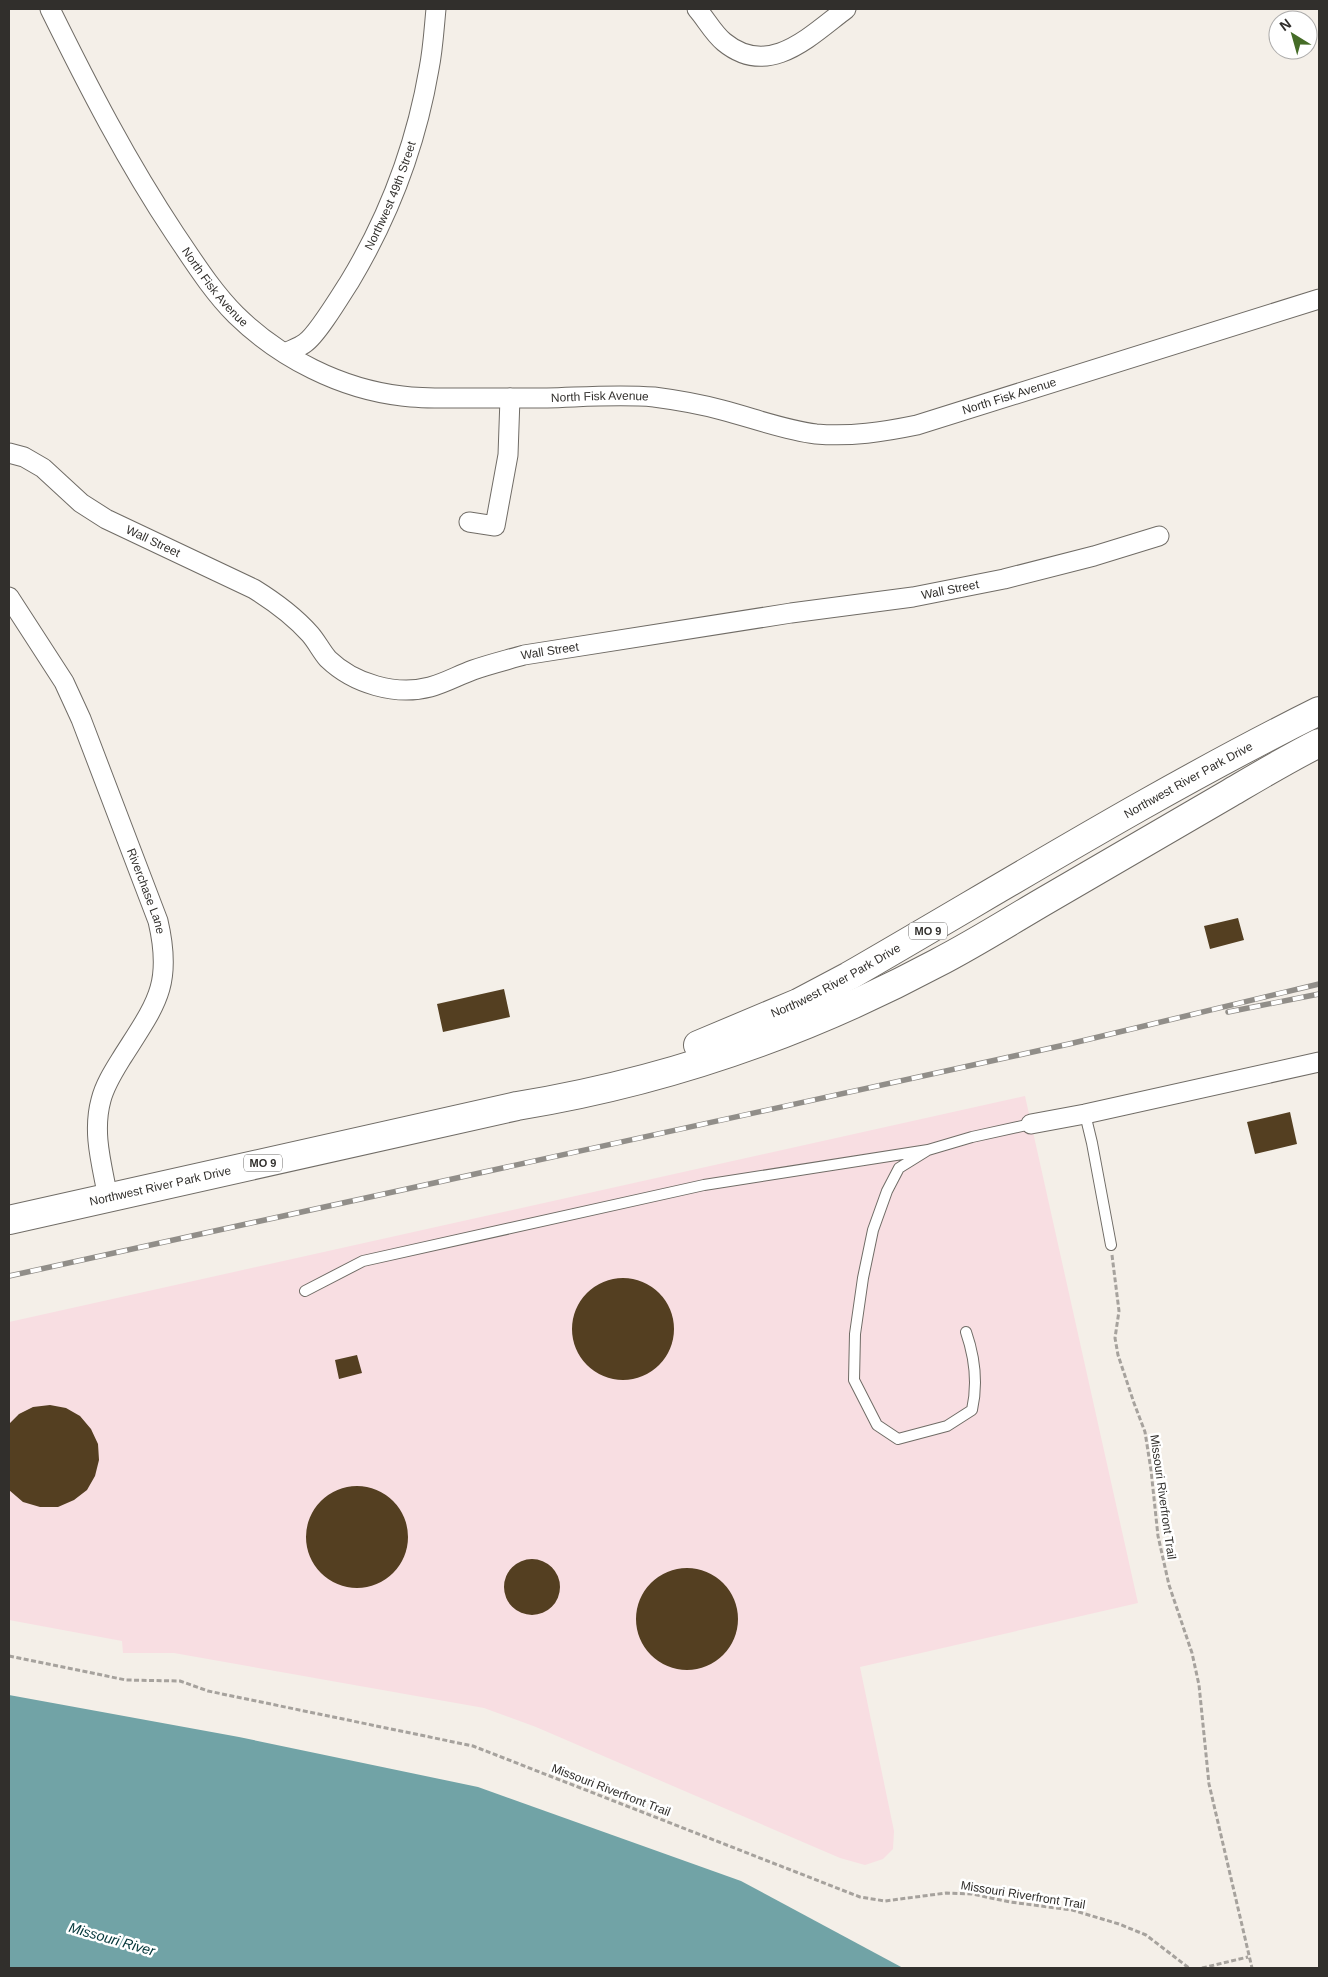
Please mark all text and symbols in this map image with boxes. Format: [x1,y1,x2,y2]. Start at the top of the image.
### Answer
north arrow [1268,10,1318,60]
text: N [1276,15,1294,34]
street label: Northwest 49th Street [362,139,419,252]
street label: North Fisk Avenue [179,245,251,330]
street label: North Fisk Avenue [960,375,1058,417]
street label: North Fisk Avenue [551,389,650,405]
street label: Wall Street [124,523,183,560]
street label: Wall Street [920,577,981,602]
street label: Wall Street [520,639,580,662]
street label: Northwest River Park Drive [1121,739,1255,821]
street label: Riverchase Lane [124,846,168,935]
road number: MO 9 [909,922,947,939]
street label: Northwest River Park Drive [769,941,903,1021]
road number: MO 9 [244,1154,282,1172]
street label: Northwest River Park Drive [88,1163,233,1209]
street label: Missouri Riverfront Trail [1147,1434,1179,1560]
street label: Missouri Riverfront Trail [550,1761,672,1819]
street label: Missouri Riverfront Trail [960,1878,1086,1912]
water label: Missouri River [67,1919,158,1959]

